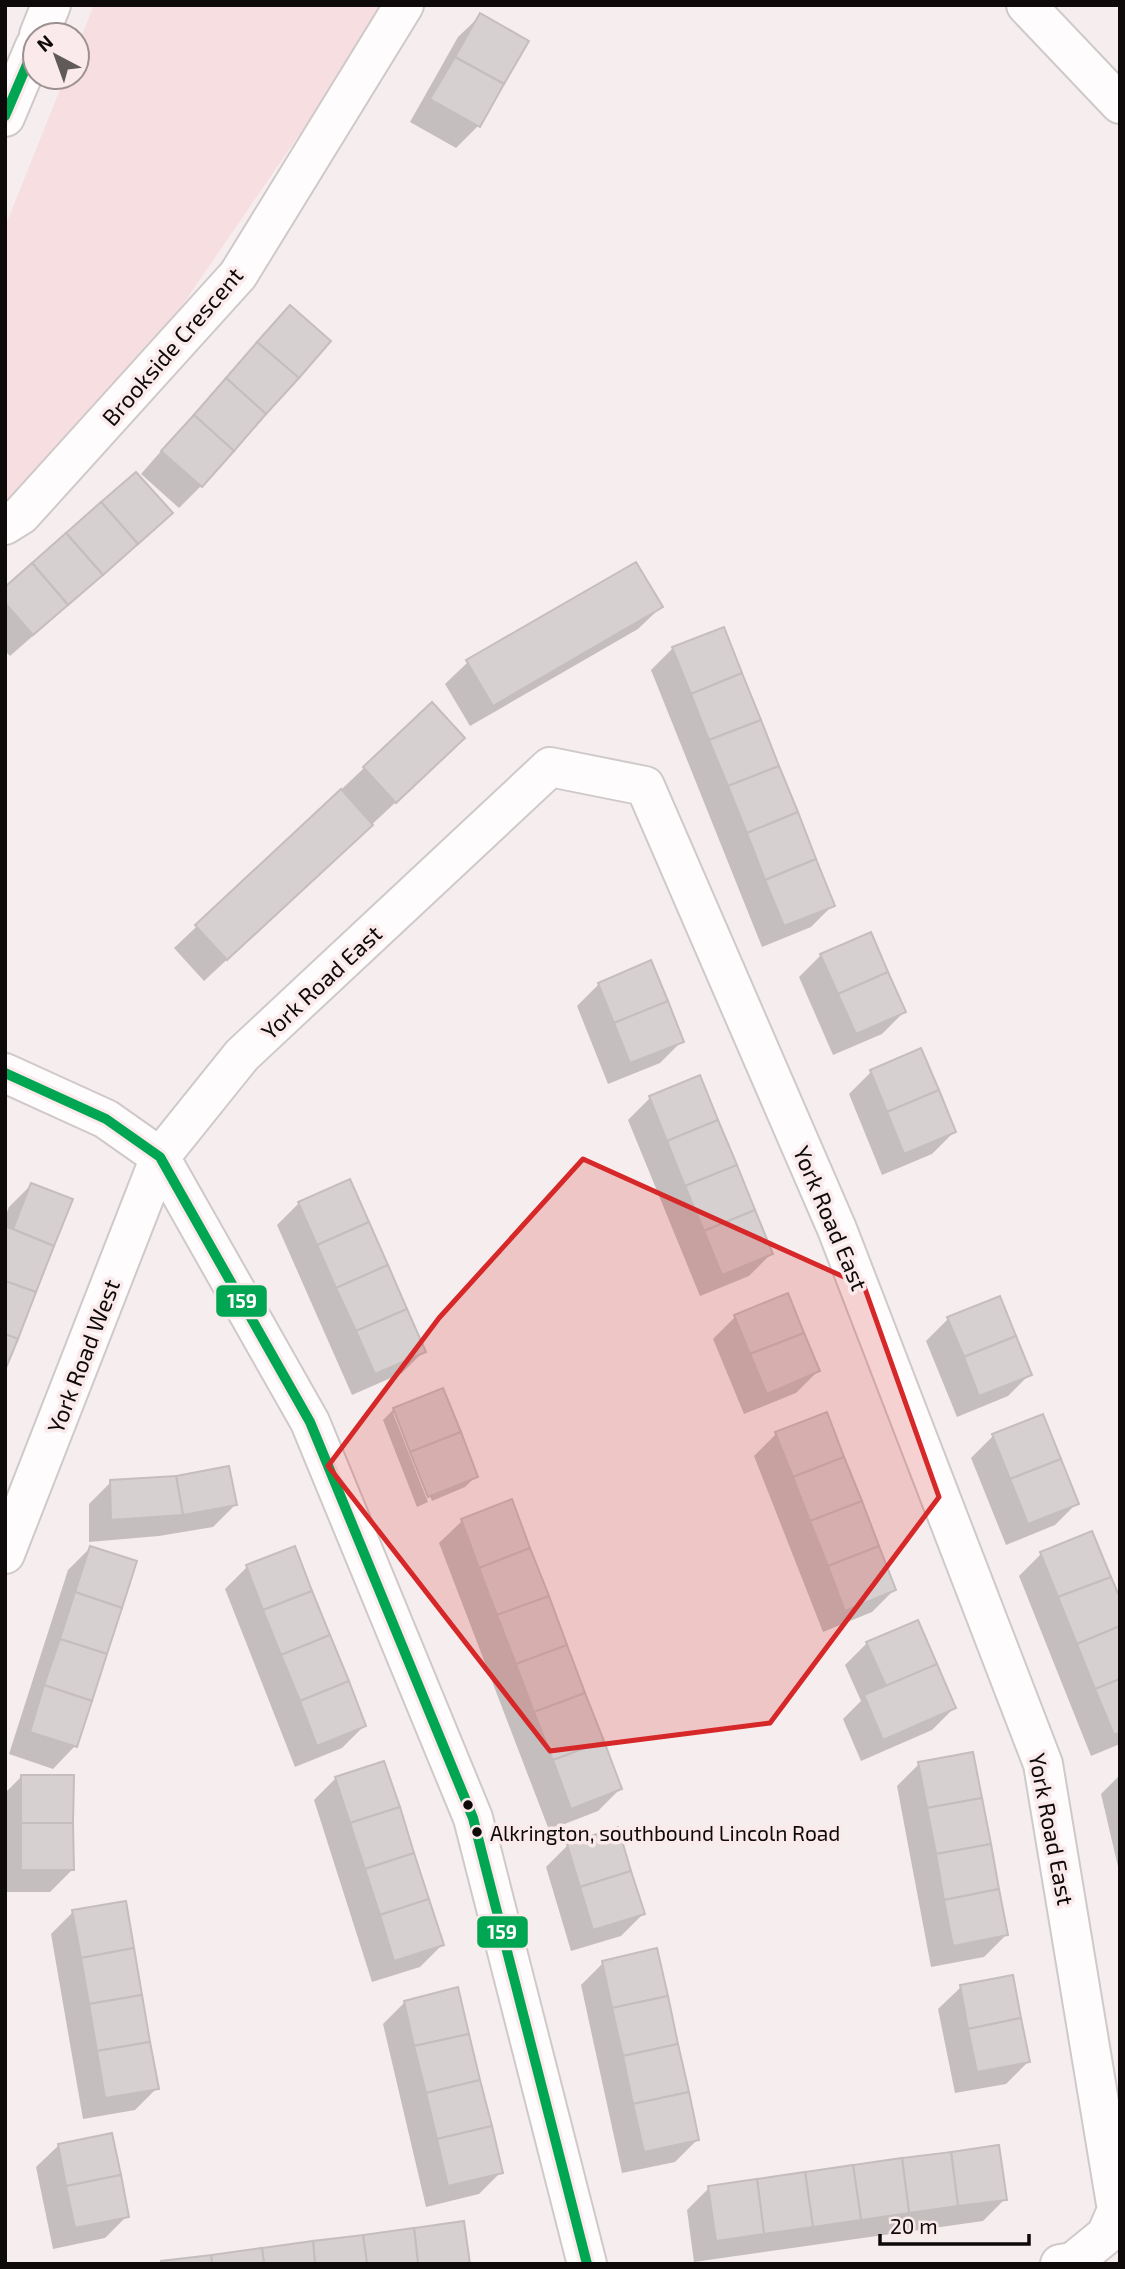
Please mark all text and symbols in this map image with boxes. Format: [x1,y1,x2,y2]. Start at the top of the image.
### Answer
north arrow [21,21,91,91]
text: N [32,30,57,56]
street label: Brookside Crescent [96,261,249,431]
street label: York Road East [255,919,387,1045]
street label: York Road East [788,1141,874,1295]
street label: York Road West [41,1275,125,1437]
line badge: 159 [215,1284,268,1318]
text: 159 [227,1289,257,1312]
street label: York Road East [1024,1750,1081,1908]
unlabelled marker [461,1798,475,1812]
place label: Alkrington, southbound Lincoln Road [490,1820,840,1845]
marker: Alkrington, southbound Lincoln Road [470,1825,484,1839]
line badge: 159 [476,1915,529,1949]
text: 159 [487,1920,517,1943]
scale bar [880,2202,1029,2246]
text: 20 m [890,2213,938,2238]

